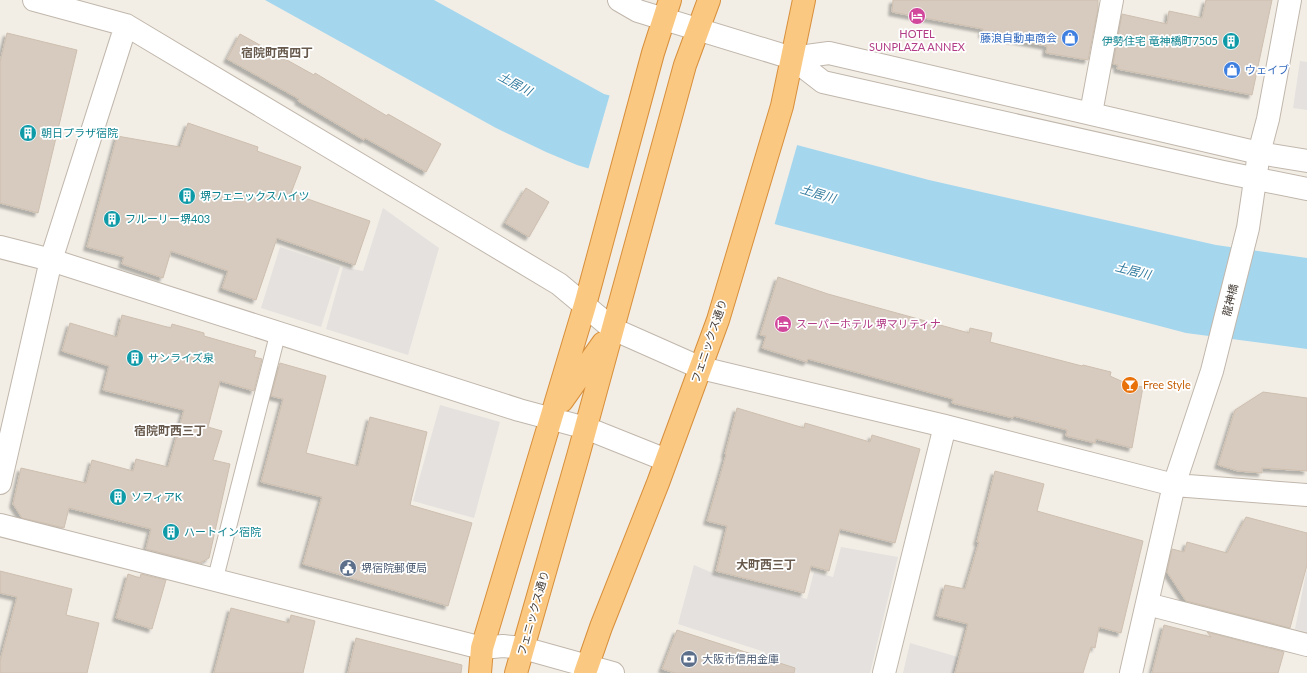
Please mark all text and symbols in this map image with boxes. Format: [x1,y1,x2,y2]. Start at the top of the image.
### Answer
hotel icon: HOTEL SUNPLAZA ANNEX [907,6,927,26]
place label: HOTEL SUNPLAZA ANNEX [869,27,966,53]
shop icon: 藤浪自動車商会 [1060,28,1080,48]
place label: 藤浪自動車商会 [980,31,1057,44]
building icon: 伊勢住宅 竜神橋町7505 [1221,31,1241,51]
place label: 伊勢住宅 竜神橋町7505 [1102,34,1218,47]
district label: 宿院町西四丁 [241,45,313,60]
shop icon: ウェイブ [1222,60,1242,80]
place label: ウェイブ [1245,63,1289,76]
water label: 土居川 [496,68,536,100]
building icon: 朝日プラザ宿院 [18,123,38,143]
place label: 朝日プラザ宿院 [41,126,118,139]
water label: 土居川 [799,181,839,207]
building icon: 堺フェニックスハイツ [177,186,197,206]
place label: 堺フェニックスハイツ [200,189,309,202]
building icon: フルーリー堺403 [102,209,122,229]
place label: フルーリー堺403 [125,212,210,225]
water label: 土居川 [1114,259,1154,283]
street label: 龍神橋 [1219,282,1240,317]
street label: フェニックス通り [688,297,729,384]
hotel icon: スーパーホテル 堺マリティナ [773,314,793,334]
place label: スーパーホテル 堺マリティナ [796,317,941,330]
building icon: サンライズ泉 [125,348,145,368]
place label: サンライズ泉 [148,351,215,364]
bar icon: Free Style [1120,375,1140,395]
place label: Free Style [1143,378,1191,391]
district label: 宿院町西三丁 [134,423,206,438]
building icon: ソフィアK [108,487,128,507]
place label: ソフィアK [131,490,183,503]
building icon: ハートイン宿院 [161,522,181,542]
place label: ハートイン宿院 [184,525,261,538]
district label: 大町西三丁 [736,557,796,572]
public building icon: 堺宿院郵便局 [338,558,358,578]
place label: 堺宿院郵便局 [361,561,427,574]
street label: フェニックス通り [514,569,551,657]
bank icon: 大阪市信用金庫 [679,649,699,669]
place label: 大阪市信用金庫 [702,652,779,665]

